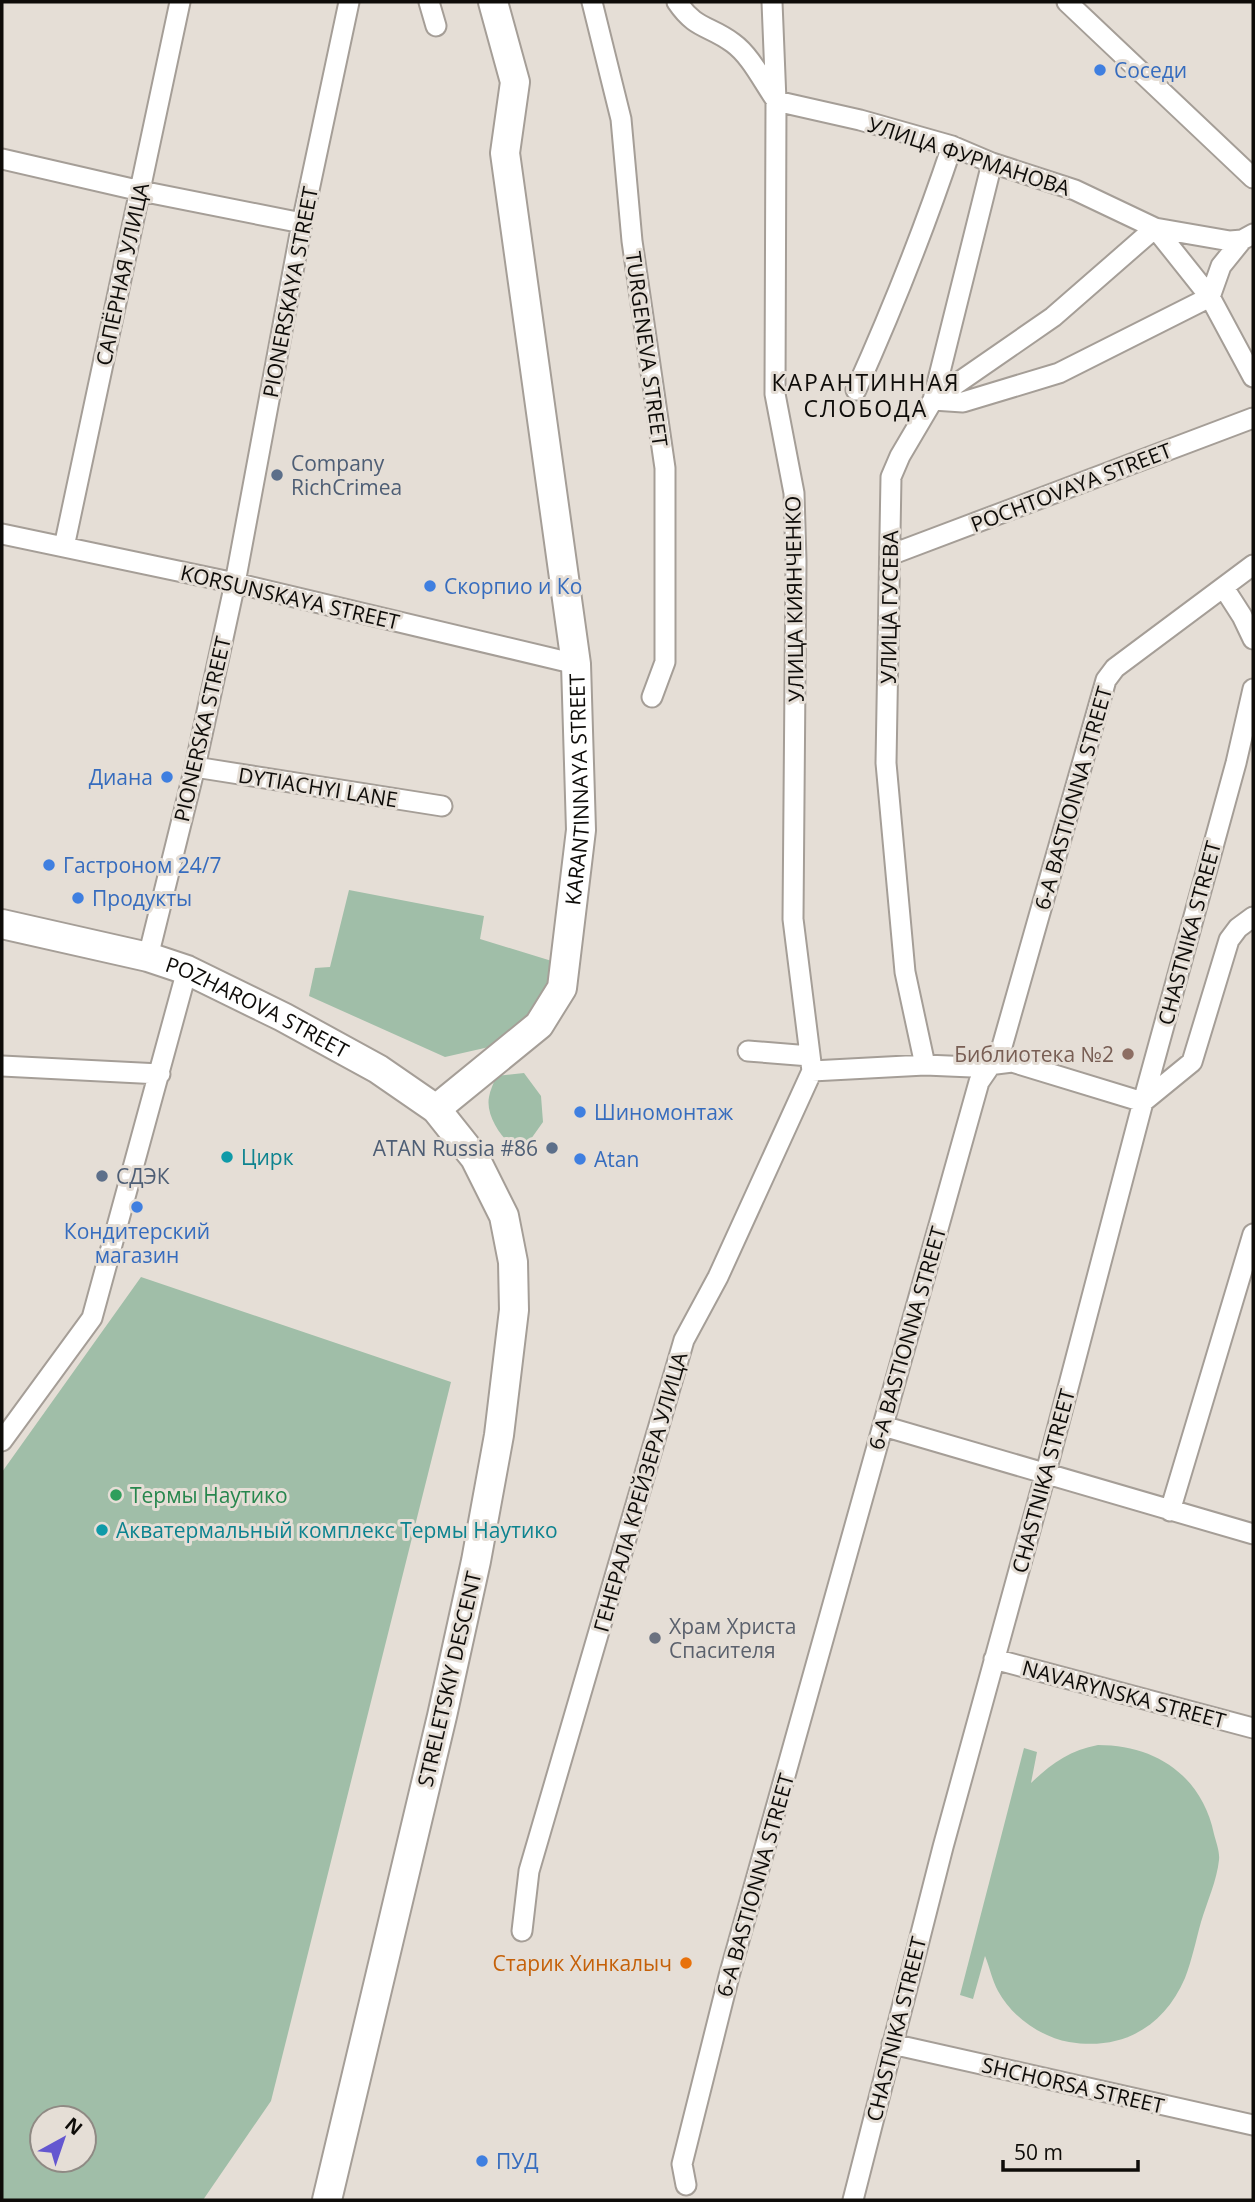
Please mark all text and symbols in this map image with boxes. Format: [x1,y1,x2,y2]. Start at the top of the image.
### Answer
place label: Соседи [1114,56,1187,84]
marker: Соседи [1092,62,1108,78]
street label: УЛИЦА ФУРМАНОВА [864,110,1074,202]
street label: САПЁРНАЯ УЛИЦА [89,179,155,368]
street label: PIONERSKAYA STREET [256,184,324,400]
street label: TURGENEVA STREET [619,250,675,449]
district label: КАРАНТИННАЯ СЛОБОДА [771,366,961,424]
street label: POCHTOVAYA STREET [967,436,1176,538]
place label: Company RichCrimea [291,449,402,501]
marker: Company RichCrimea [269,467,285,483]
street label: УЛИЦА КИЯНЧЕНКО [778,496,810,702]
street label: УЛИЦА ГУСЕВА [874,529,904,684]
street label: KORSUNSKAYA STREET [178,558,403,636]
place label: Скорпио и Ко [444,572,582,600]
marker: Скорпио и Ко [422,578,438,594]
street label: PIONERSKA STREET [167,633,237,824]
street label: KARANTINNAYA STREET [558,673,595,907]
street label: 6-A BASTIONNA STREET [1028,683,1118,913]
street label: DYTIACHYI LANE [236,761,400,813]
place label: Диана [89,763,153,791]
marker: Диана [159,769,175,785]
street label: CHASTNIKA STREET [1151,838,1227,1028]
place label: Гастроном 24/7 [63,851,222,879]
marker: Гастроном 24/7 [41,857,57,873]
place label: Продукты [92,884,192,912]
marker: Продукты [70,890,86,906]
street label: POZHAROVA STREET [162,950,354,1065]
place label: Библиотека №2 [954,1040,1114,1068]
marker: Библиотека №2 [1120,1046,1136,1062]
place label: Шиномонтаж [594,1098,734,1126]
marker: Шиномонтаж [572,1104,588,1120]
place label: ATAN Russia #86 [373,1134,538,1162]
marker: ATAN Russia #86 [544,1140,560,1156]
place label: Цирк [241,1143,294,1171]
place label: Atan [594,1145,639,1173]
marker: Цирк [219,1149,235,1165]
marker: Atan [572,1151,588,1167]
place label: СДЭК [116,1162,170,1190]
marker: СДЭК [94,1168,110,1184]
marker: Кондитерский магазин [129,1199,145,1215]
place label: Кондитерский магазин [64,1217,210,1269]
street label: 6-A BASTIONNA STREET [862,1223,952,1453]
street label: ГЕНЕРАЛА КРЕЙЗЕРА УЛИЦА [587,1348,694,1635]
street label: CHASTNIKA STREET [1005,1386,1081,1576]
place label: Термы Наутико [130,1481,288,1509]
marker: Термы Наутико [108,1487,124,1503]
place label: Акватермальный комплекс Термы Наутико [116,1516,558,1544]
marker: Акватермальный комплекс Термы Наутико [94,1522,110,1538]
street label: STRELETSKIY DESCENT [411,1568,487,1789]
place label: Храм Христа Спасителя [669,1612,796,1664]
marker: Храм Христа Спасителя [647,1630,663,1646]
street label: NAVARYNSKA STREET [1019,1653,1229,1735]
street label: 6-A BASTIONNA STREET [710,1770,800,2000]
street label: CHASTNIKA STREET [860,1933,933,2124]
place label: Старик Хинкалыч [493,1949,672,1977]
marker: Старик Хинкалыч [678,1955,694,1971]
street label: SHCHORSA STREET [979,2050,1167,2120]
north arrow [28,2104,98,2174]
text: N [60,2111,88,2141]
scale bar [1003,2128,1138,2172]
text: 50 m [1014,2138,1063,2166]
place label: ПУД [496,2147,539,2175]
marker: ПУД [474,2153,490,2169]

